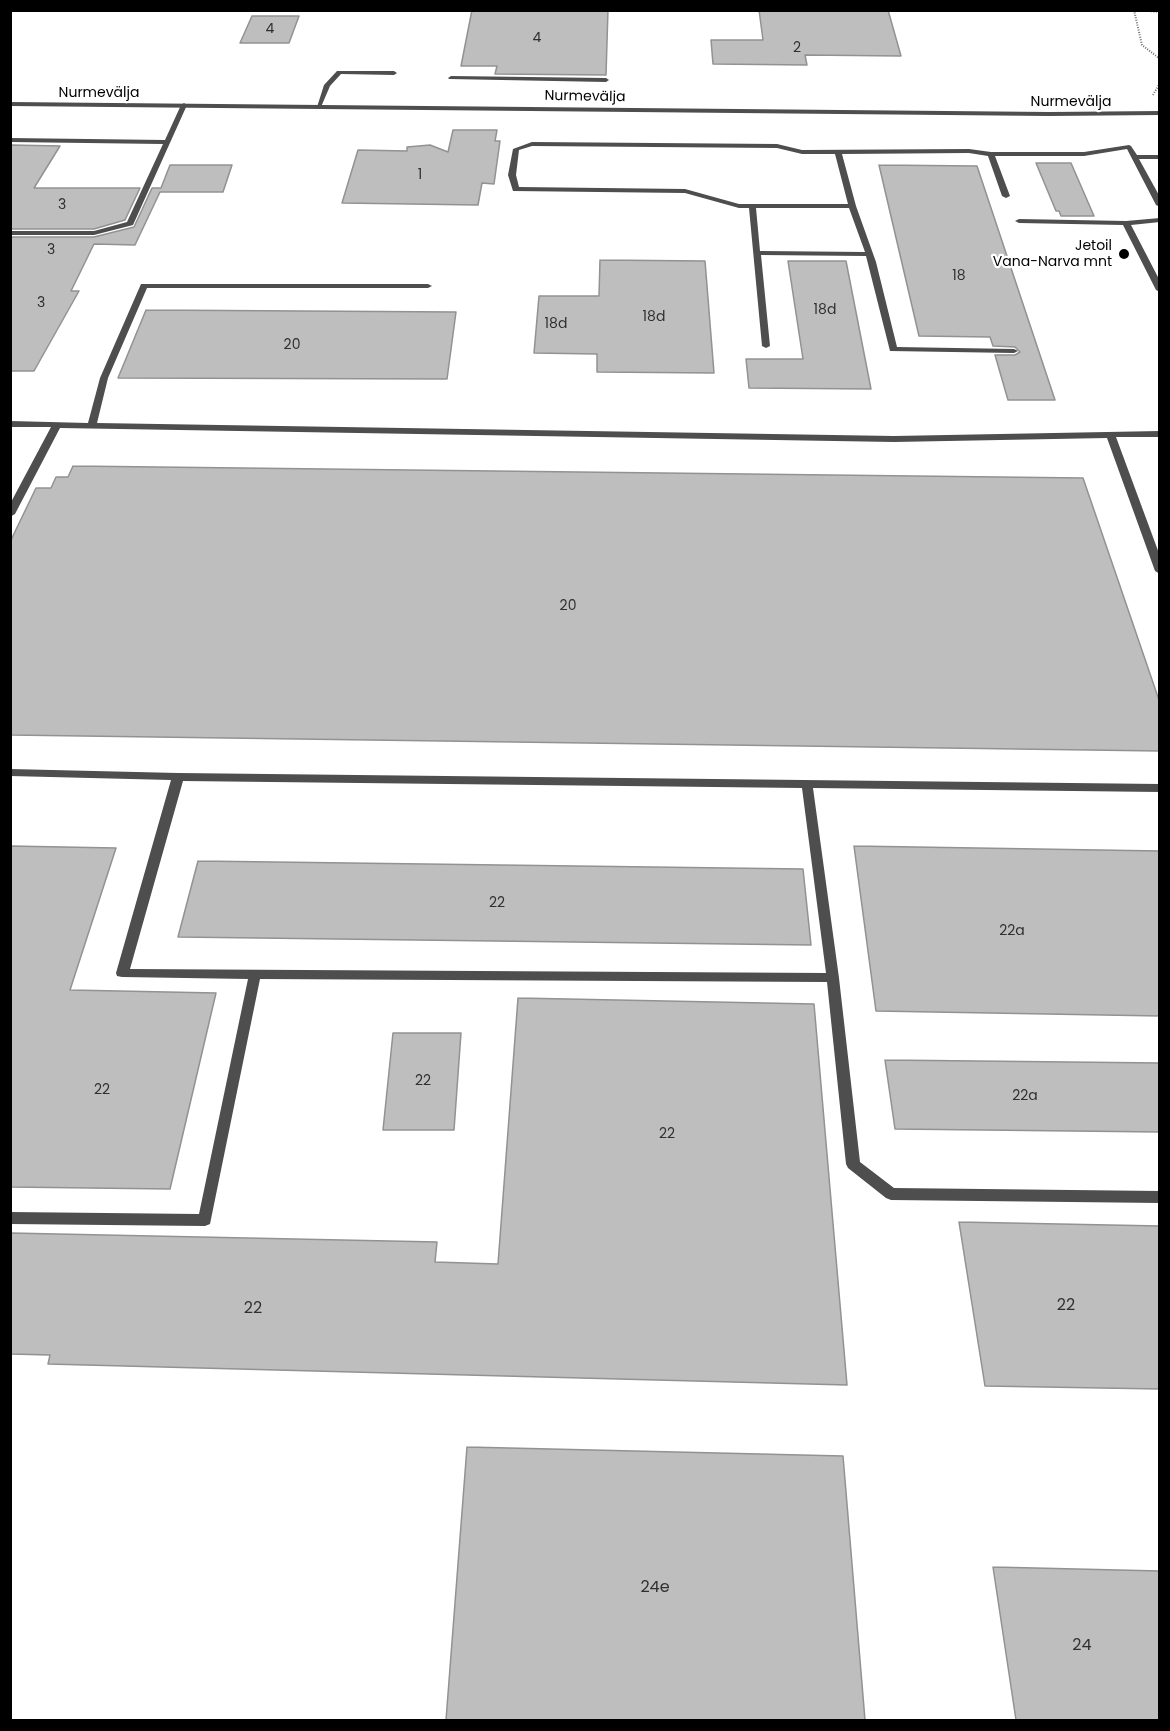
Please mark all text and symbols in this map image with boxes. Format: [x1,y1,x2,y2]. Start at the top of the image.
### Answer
house number: 4 [266,21,274,37]
house number: 4 [533,30,541,46]
house number: 2 [793,40,801,56]
street label: Nurmevälja [59,85,139,101]
street label: Nurmevälja [544,88,626,106]
street label: Nurmevälja [1031,94,1111,110]
house number: 1 [418,167,422,183]
house number: 3 [58,197,66,213]
place label: Jetoil Vana-Narva mnt [993,238,1112,270]
house number: 3 [47,242,55,258]
marker: Jetoil Vana-Narva mnt [1117,247,1131,261]
house number: 18 [952,268,966,284]
house number: 3 [37,295,45,311]
house number: 18d [814,302,836,318]
house number: 18d [643,309,665,325]
house number: 18d [545,316,567,332]
house number: 20 [284,337,300,353]
house number: 20 [560,598,576,614]
house number: 22 [489,895,505,911]
house number: 22a [999,923,1025,939]
house number: 22 [415,1073,431,1089]
house number: 22 [94,1082,110,1098]
house number: 22a [1012,1088,1038,1104]
house number: 22 [659,1126,675,1142]
house number: 22 [1057,1296,1075,1316]
house number: 22 [244,1299,262,1319]
house number: 24e [640,1578,670,1598]
house number: 24 [1072,1636,1092,1656]

